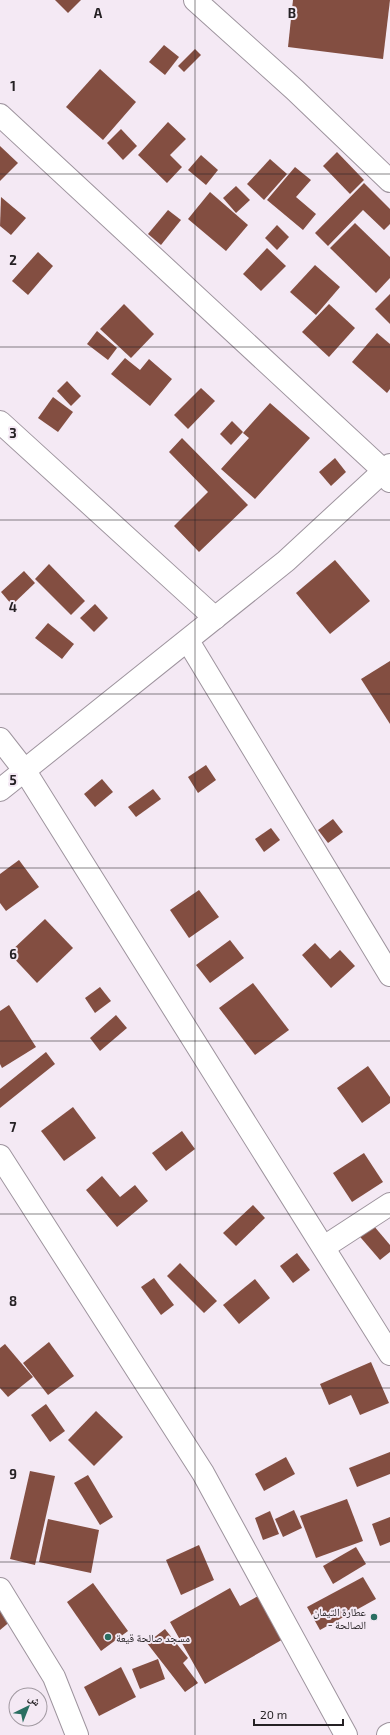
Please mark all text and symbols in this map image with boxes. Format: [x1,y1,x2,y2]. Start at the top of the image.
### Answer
text: A [94,5,103,21]
text: B [288,5,296,21]
text: 1 [10,78,16,94]
text: 2 [9,252,17,268]
text: 3 [9,425,17,441]
text: 4 [9,599,17,615]
text: 5 [9,772,17,788]
text: 6 [9,946,17,962]
text: 7 [10,1119,17,1135]
text: 8 [9,1293,17,1309]
text: 9 [9,1466,17,1482]
place label: عطارة التيمان - الصالحة [313,1605,366,1631]
marker: عطارة التيمان - الصالحة [369,1612,379,1622]
place label: مسجد صالحة قيعة [116,1631,190,1644]
marker: مسجد صالحة قيعة [103,1632,113,1642]
north arrow [8,1687,48,1727]
text: ش [25,1691,44,1710]
scale bar [254,1701,343,1727]
text: 20 m [260,1707,287,1721]

